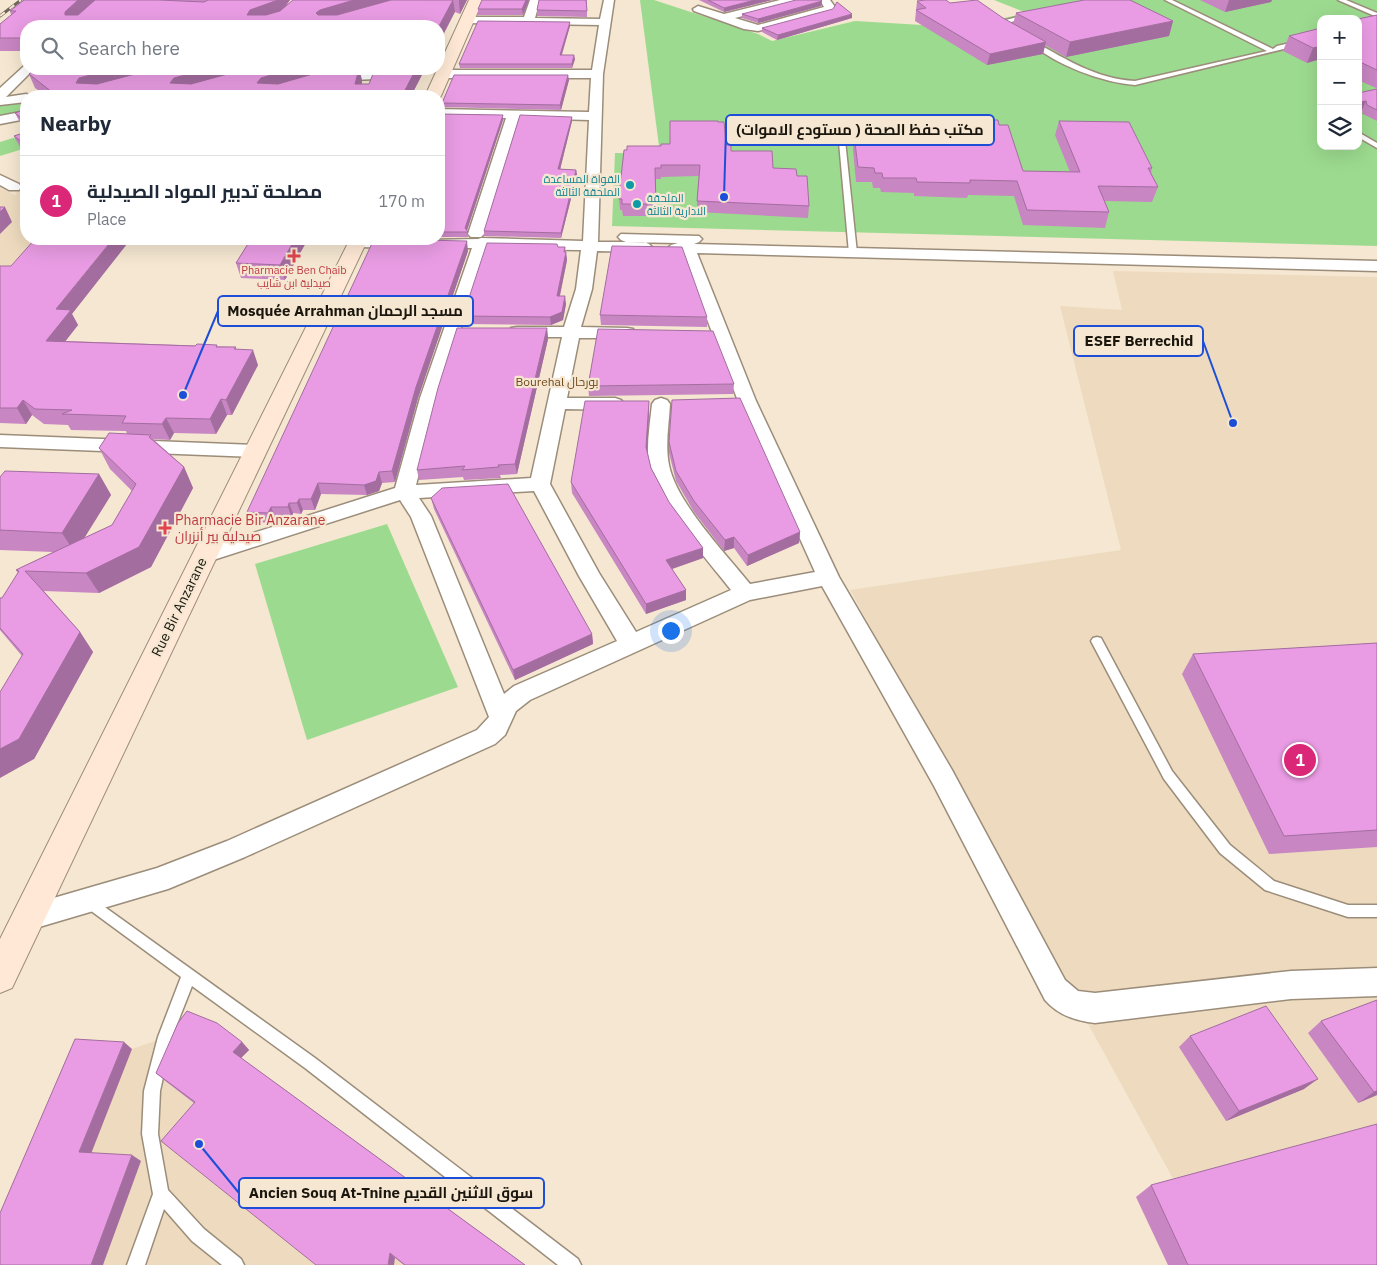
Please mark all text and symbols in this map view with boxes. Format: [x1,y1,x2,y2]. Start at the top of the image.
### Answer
map controls [1317,15,1362,150]
button: + [1317,15,1362,60]
search box [20,20,445,75]
icon: search [38,34,66,62]
text: Search here [78,36,180,60]
button: − [1317,60,1362,105]
button: layers [1317,105,1362,150]
text: Nearby [40,109,111,137]
callout: مكتب حفظ الصحة ( مستودع الاموات) [726,115,994,145]
text: مكتب حفظ الصحة ( مستودع الاموات) [736,120,984,140]
place label: القواة المساعدة الملحقة الثالثة [544,172,620,199]
text: مصلحة تدبير المواد الصيدلية [87,179,322,203]
marker: القواة المساعدة الملحقة الثالثة [624,179,636,191]
text: 1 [51,191,61,211]
text: 170 m [378,191,425,211]
place label: الملحقة الادارية الثالثة [647,191,706,218]
marker: الملحقة الادارية الثالثة [631,198,643,210]
text: Place [87,209,126,229]
marker: Pharmacie Ben Chaib صيدلية ابن شايب [288,250,300,262]
place label: Pharmacie Ben Chaib صيدلية ابن شايب [241,263,347,290]
callout: Mosquée Arrahman مسجد الرحمان [218,296,473,326]
text: Mosquée Arrahman مسجد الرحمان [227,301,463,320]
callout: ESEF Berrechid [1074,326,1203,356]
text: ESEF Berrechid [1085,331,1193,350]
district label: Bourehal بورحال [515,374,599,389]
place label: Pharmacie Bir Anzarane صيدلية بير أنزران [175,511,326,545]
marker: Pharmacie Bir Anzarane صيدلية بير أنزران [159,522,171,534]
street label: Rue Bir Anzarane [147,554,211,660]
your location [658,618,684,644]
pin: 1 [1284,741,1316,779]
callout: Ancien Souq At-Tnine سوق الاثنين القديم [239,1178,544,1208]
text: Ancien Souq At-Tnine سوق الاثنين القديم [249,1183,533,1203]

